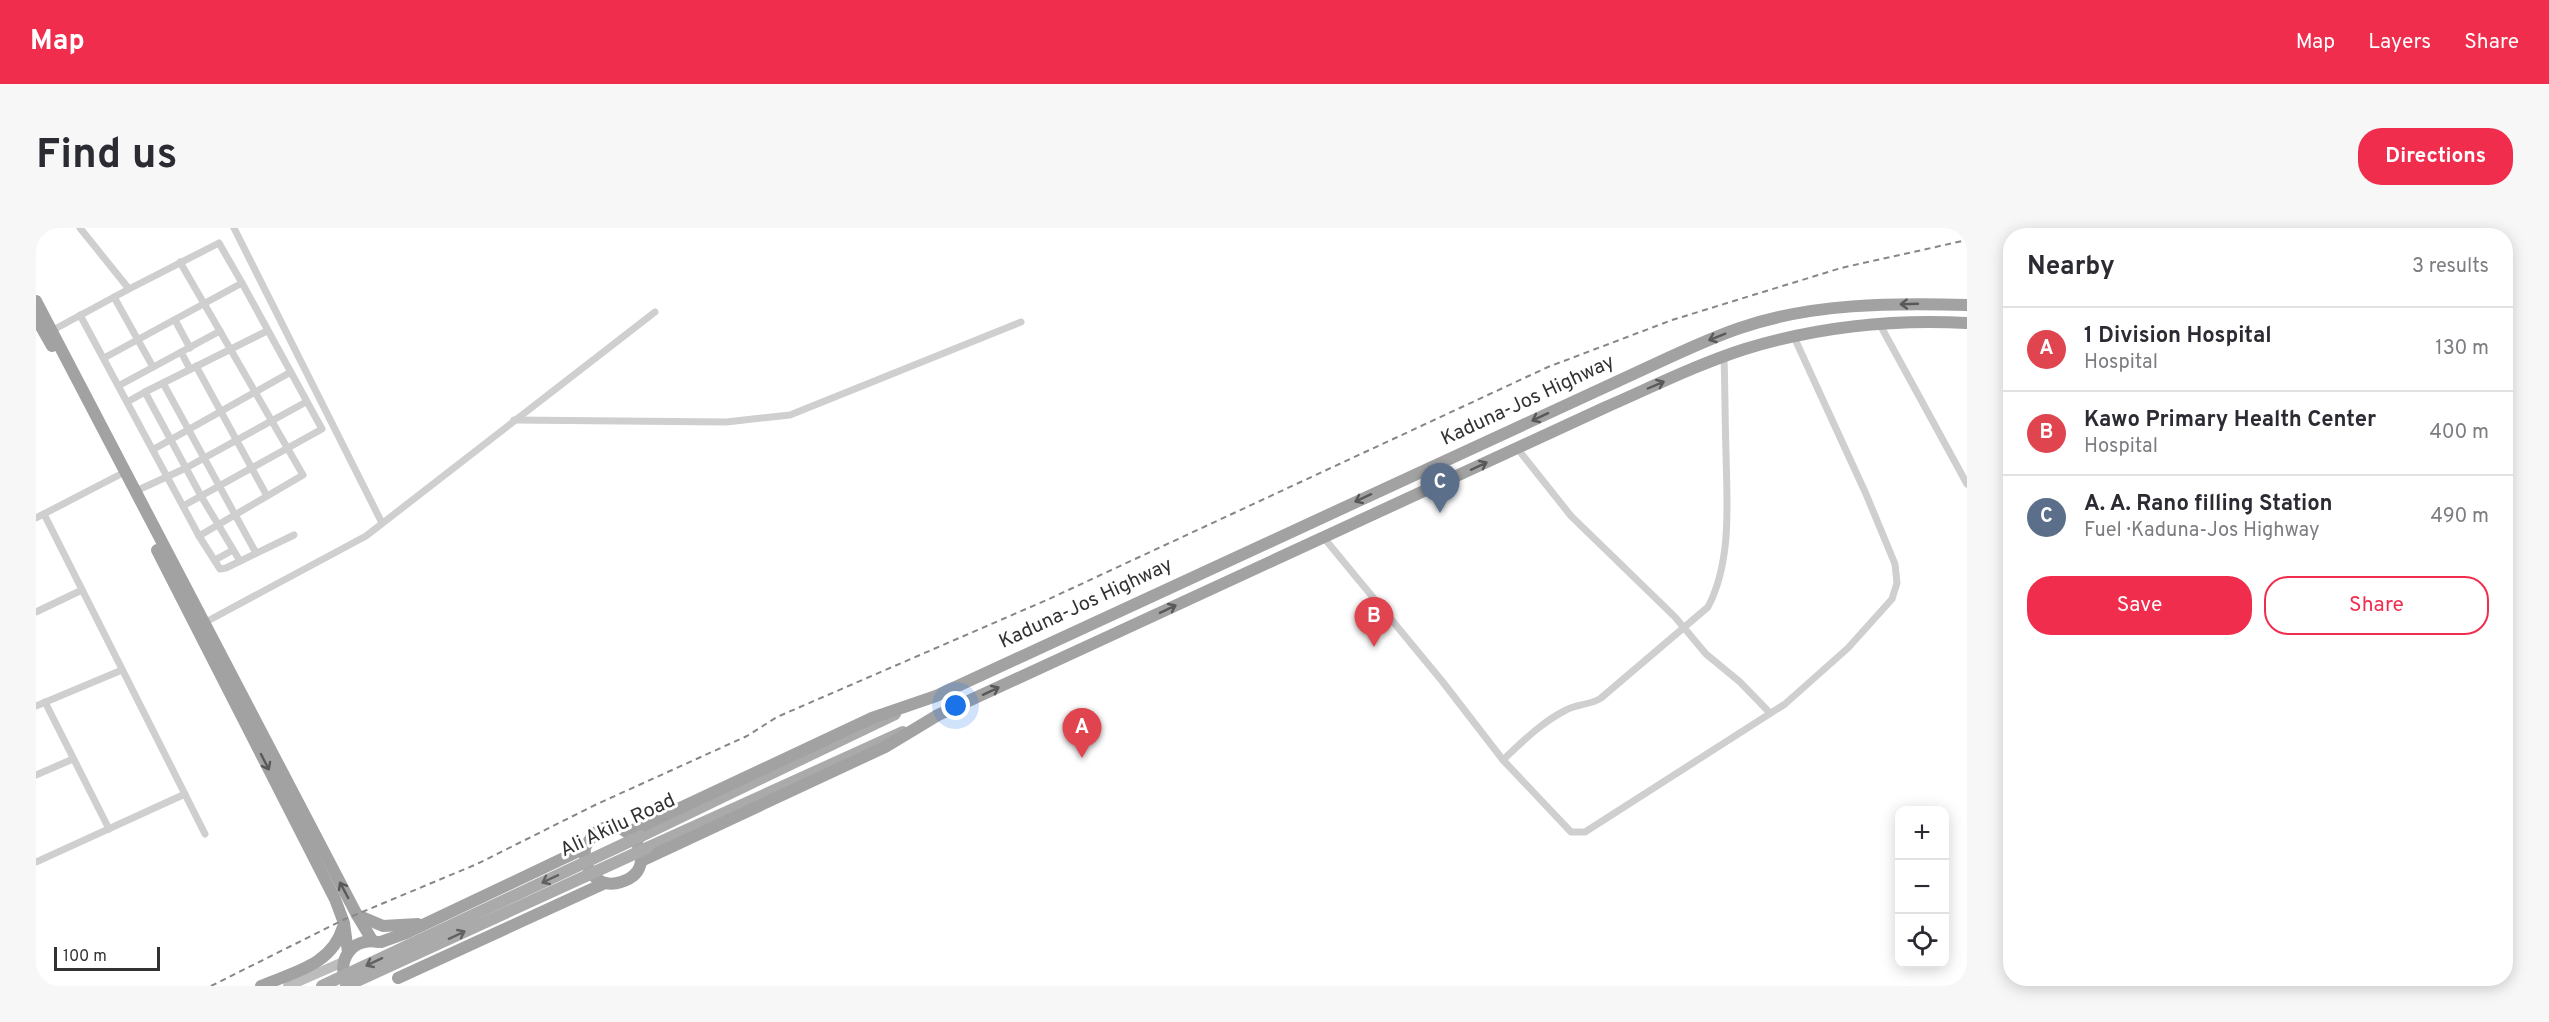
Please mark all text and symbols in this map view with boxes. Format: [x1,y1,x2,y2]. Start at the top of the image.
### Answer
text: Map [30,24,85,60]
text: Map [2296,29,2335,56]
text: Layers [2368,29,2431,56]
text: Share [2464,29,2519,56]
button: Directions [2358,128,2513,185]
text: Find us [36,130,177,183]
text: Nearby [2027,251,2115,284]
text: 3 results [2412,254,2489,280]
one-way arrow [1899,299,1919,310]
text: 1 Division Hospital [2084,323,2272,350]
one-way arrow [1709,332,1727,343]
text: A [2039,336,2054,362]
text: 130 m [2435,336,2489,362]
street label: Kaduna-Jos Highway [1437,349,1619,453]
text: Hospital [2084,350,2158,376]
one-way arrow [1646,379,1665,390]
text: Kawo Primary Health Center [2084,407,2376,434]
one-way arrow [1531,412,1549,423]
text: B [2040,420,2053,446]
text: 400 m [2429,420,2489,446]
text: Hospital [2084,434,2158,460]
one-way arrow [1469,460,1487,471]
pin: C [1420,464,1460,513]
text: A. A. Rano filling Station [2084,491,2332,518]
one-way arrow [1354,493,1372,505]
text: C [2040,504,2053,530]
text: 490 m [2431,504,2489,530]
text: Fuel · Kaduna-Jos Highway [2084,518,2320,544]
street label: Kaduna-Jos Highway [995,552,1177,656]
button: Save [2027,576,2252,635]
button: Share [2264,576,2489,635]
pin: B [1354,598,1394,647]
one-way arrow [1159,603,1177,615]
one-way arrow [982,685,1000,697]
your location [941,691,970,720]
pin: A [1062,708,1102,758]
one-way arrow [260,752,271,770]
street label: Ali Akilu Road [556,788,680,864]
map controls [1895,806,1949,968]
button: + [1895,806,1949,860]
button: − [1895,860,1949,914]
one-way arrow [542,873,560,885]
one-way arrow [338,881,349,899]
button: locate [1895,914,1949,968]
one-way arrow [447,929,465,941]
scale bar [54,944,160,972]
text: 100 m [63,947,107,967]
one-way arrow [365,956,383,968]

